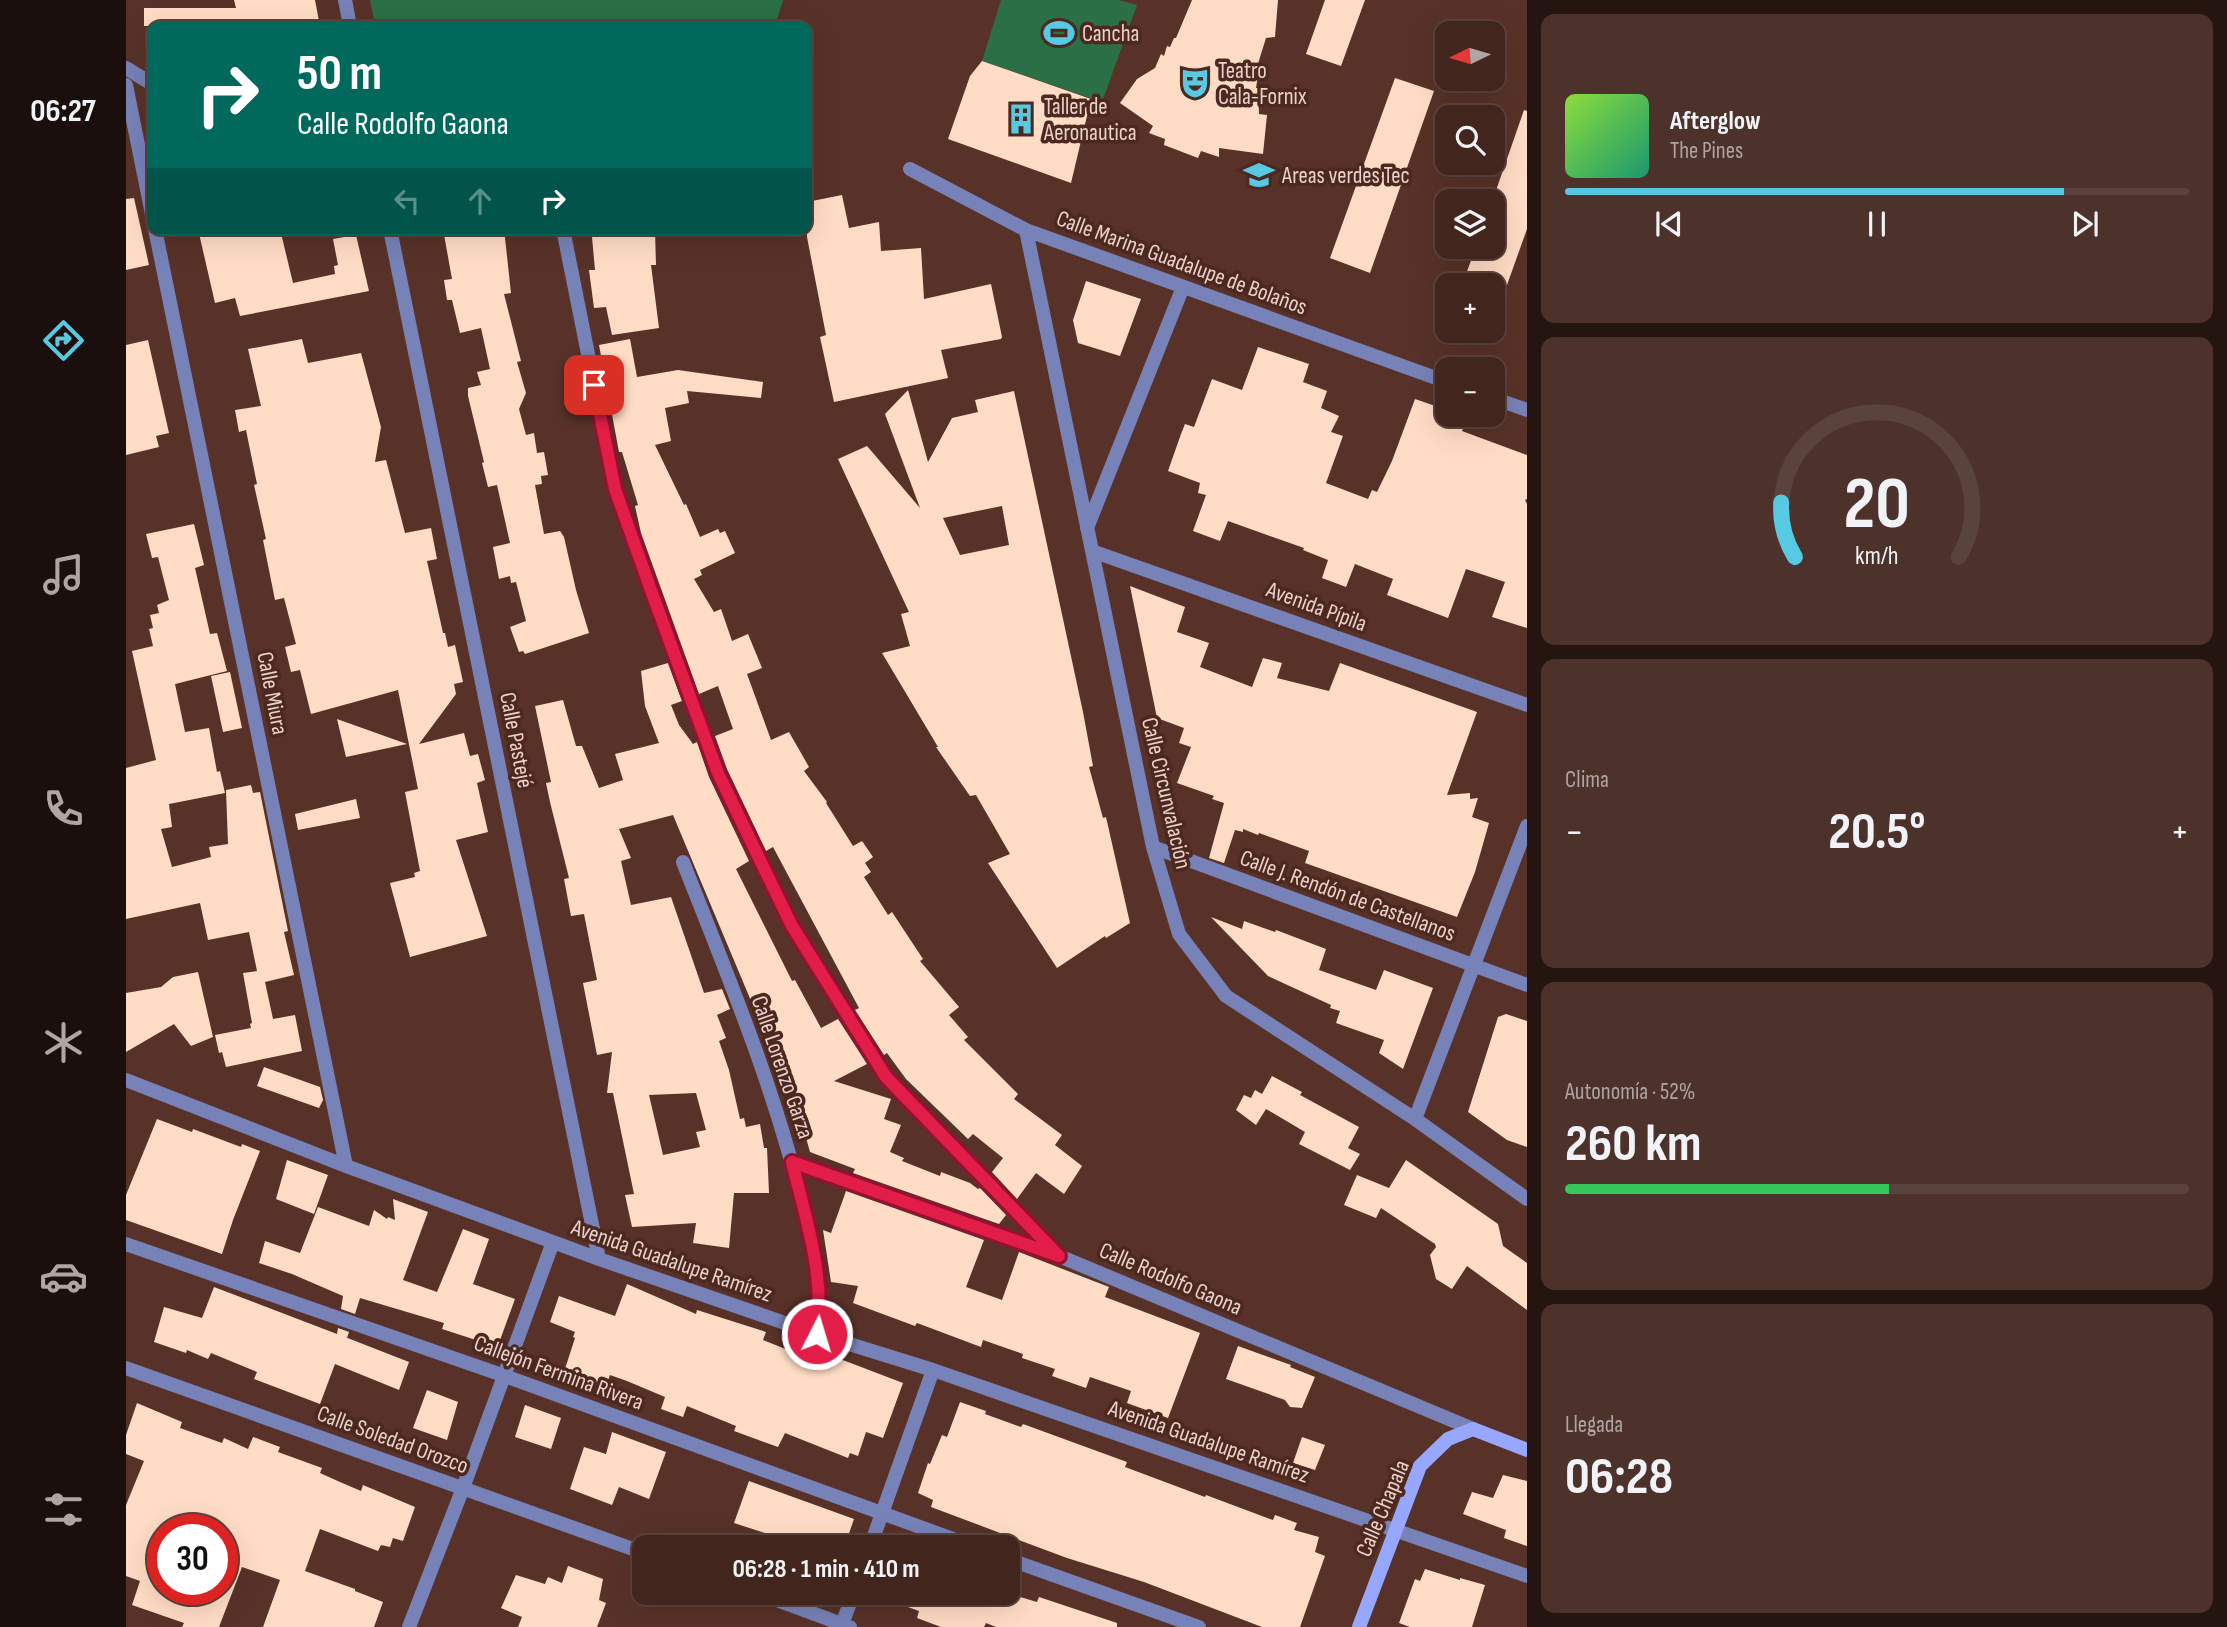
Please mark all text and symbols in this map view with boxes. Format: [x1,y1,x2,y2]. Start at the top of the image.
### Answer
sports icon: Cancha [1042,16,1076,50]
place label: Cancha [1082,20,1139,48]
north arrow [1435,21,1505,91]
map controls [1435,21,1505,427]
text: 50 m [297,45,382,104]
icon: right [182,49,273,140]
place label: Teatro Cala-Fornix [1218,57,1307,111]
theatre icon: Teatro Cala-Fornix [1178,66,1212,100]
text: 06:27 [30,92,96,131]
place label: Taller de Aeronautica [1043,93,1137,147]
building icon: Taller de Aeronautica [1004,102,1038,136]
text: Calle Rodolfo Gaona [297,105,509,144]
button: search [1435,105,1505,175]
text: Afterglow [1670,106,1761,137]
text: The Pines [1670,137,1743,165]
school or university icon: Areas verdes Tec [1242,158,1276,192]
place label: Areas verdes Tec [1281,162,1410,190]
icon: left [388,182,426,220]
icon: ahead [461,182,499,220]
icon: right [534,182,572,220]
button: layers [1435,189,1505,259]
street label: Calle Marina Guadalupe de Bolaños [1053,205,1311,321]
icon: previous [1650,205,1688,243]
icon: pause [1858,205,1896,243]
icon: next [2066,205,2104,243]
button: + [1435,273,1505,343]
icon: directions [39,316,88,365]
pin [564,355,624,415]
button: − [1435,357,1505,427]
icon: arrive [575,366,613,404]
text: 20 [1844,461,1910,549]
text: km/h [1855,541,1899,572]
icon: music [39,550,88,599]
street label: Avenida Pípila [1262,576,1371,638]
street label: Calle Miura [250,649,294,737]
street label: Calle Pastejé [493,690,539,790]
street label: Calle Circunvalación [1135,715,1197,872]
text: Clima [1565,766,1609,794]
icon: phone [39,784,88,833]
text: 20.5° [1828,801,1926,864]
text: − [1565,810,1584,855]
text: + [2170,810,2189,855]
street label: Calle J. Rendón de Castellanos [1236,844,1459,948]
street label: Calle Lorenzo Garza [745,992,820,1142]
icon: climate [39,1018,88,1067]
text: Autonomía · 52% [1565,1078,1695,1106]
text: 260 km [1565,1113,1702,1176]
street label: Avenida Guadalupe Ramírez [567,1213,776,1308]
street label: Calle Rodolfo Gaona [1095,1236,1246,1322]
icon: car [39,1252,88,1301]
position arrow [780,1297,854,1371]
street label: Callejón Fermina Rivera [470,1329,647,1417]
street label: Avenida Guadalupe Ramírez [1104,1394,1313,1489]
street label: Calle Soledad Orozco [313,1400,472,1480]
text: Llegada [1565,1411,1623,1439]
text: 06:28 [1565,1446,1673,1509]
street label: Calle Chapala [1350,1456,1416,1561]
icon: filters [39,1485,88,1534]
speed limit sign: 30 [147,1514,238,1605]
text: 06:28 · 1 min · 410 m [732,1554,920,1585]

